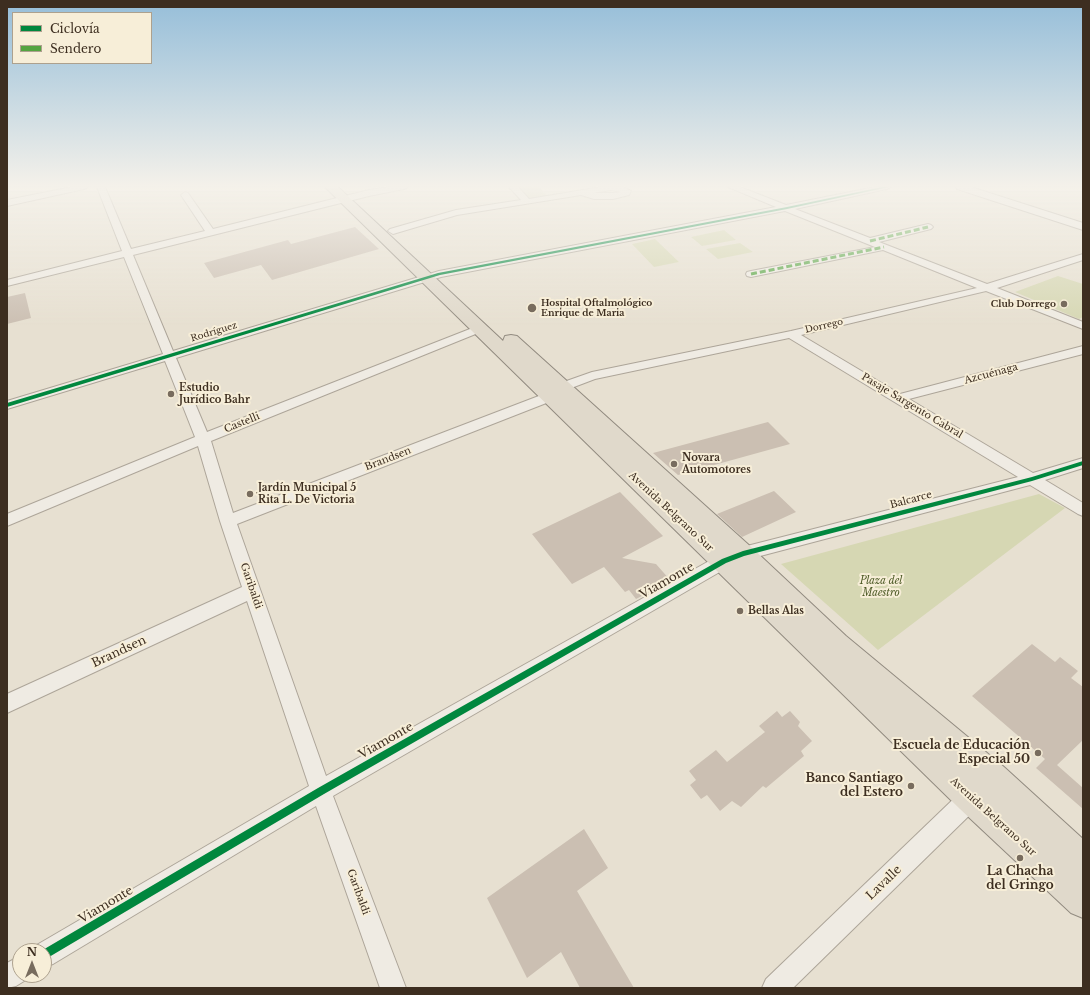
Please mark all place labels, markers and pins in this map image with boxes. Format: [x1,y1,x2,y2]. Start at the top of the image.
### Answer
place label: Hospital Oftalmológico Enrique de Maria [541,298,652,319]
place label: Club Dorrego [991,299,1056,309]
marker: Club Dorrego [1059,299,1069,309]
marker: Hospital Oftalmológico Enrique de Maria [526,302,538,314]
place label: Estudio Jurídico Bahr [179,382,250,406]
marker: Estudio Jurídico Bahr [166,389,176,399]
place label: Novara Automotores [682,452,751,476]
marker: Novara Automotores [669,459,679,469]
place label: Jardín Municipal 5 Rita L. De Victoria [258,482,356,506]
marker: Jardín Municipal 5 Rita L. De Victoria [245,489,255,499]
place label: Bellas Alas [748,605,804,617]
marker: Bellas Alas [735,606,745,616]
place label: Escuela de Educación Especial 50 [893,739,1030,767]
marker: Escuela de Educación Especial 50 [1033,748,1043,758]
place label: Banco Santiago del Estero [805,772,903,800]
marker: Banco Santiago del Estero [906,781,916,791]
marker: La Chacha del Gringo [1015,853,1025,863]
place label: La Chacha del Gringo [986,865,1054,893]

